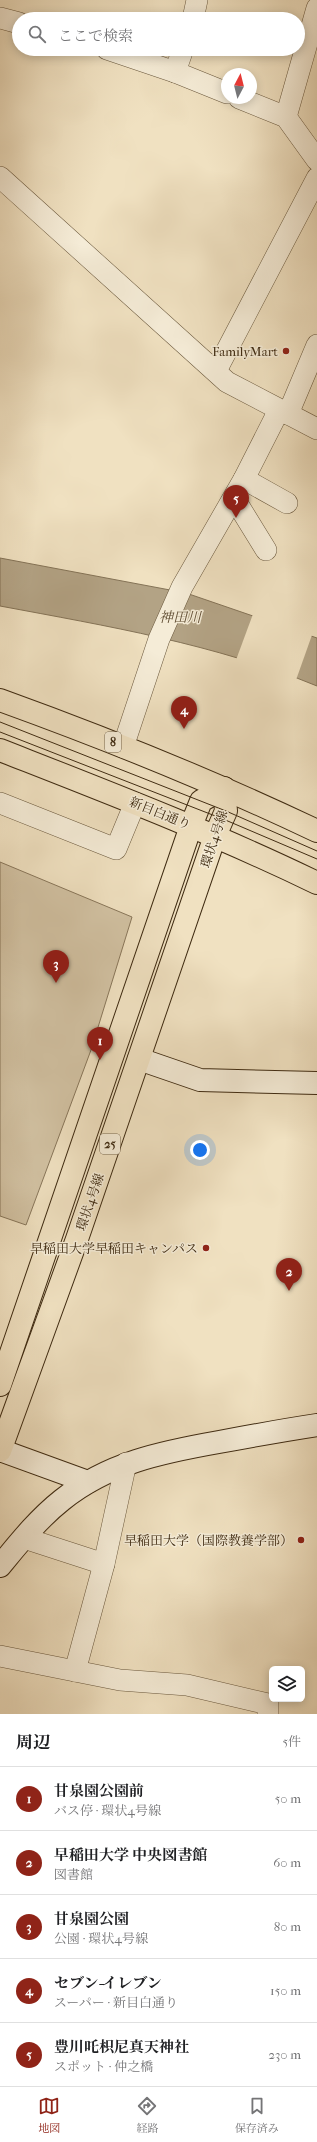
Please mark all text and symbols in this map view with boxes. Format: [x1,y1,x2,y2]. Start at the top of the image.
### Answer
search box [12,12,305,56]
icon: search [26,23,48,45]
text: ここで検索 [58,27,133,45]
north arrow [221,68,257,104]
place label: FamilyMart [212,344,278,359]
marker: FamilyMart [281,346,291,356]
pin: 5 [223,485,249,518]
water label: 神田川 [159,609,203,626]
pin: 4 [171,696,197,729]
road number: 8 [105,732,121,752]
street label: 新目白通り [127,794,193,832]
street label: 環状4号線 [198,808,230,870]
pin: 3 [43,950,69,983]
pin: 1 [87,1027,113,1060]
road number: 25 [100,1134,120,1154]
your location [190,1140,210,1160]
street label: 環状4号線 [73,1171,107,1233]
place label: 早稲田大学早稲田キャンパス [30,1241,198,1256]
marker: 早稲田大学早稲田キャンパス [201,1243,211,1253]
pin: 2 [276,1258,302,1291]
place label: 早稲田大学（国際教養学部） [124,1533,293,1548]
marker: 早稲田大学（国際教養学部） [296,1535,306,1545]
map controls [269,1666,305,1702]
button: layers [269,1666,305,1702]
text: 周辺 [16,1732,50,1752]
text: 5件 [282,1734,301,1749]
text: 甘泉園公園前 [54,1782,144,1800]
text: 1 [27,1791,31,1806]
text: 50 m [275,1791,301,1806]
text: バス停 · 環状4号線 [54,1803,161,1818]
text: 早稲田大学 中央図書館 [54,1846,207,1864]
text: 2 [26,1855,32,1870]
text: 60 m [273,1855,301,1870]
text: 図書館 [54,1867,93,1882]
text: 甘泉園公園 [54,1910,129,1928]
text: 3 [26,1919,32,1934]
text: 80 m [274,1919,301,1934]
text: 公園 · 環状4号線 [54,1931,148,1946]
text: セブン-イレブン [54,1974,162,1992]
text: 4 [25,1983,33,1998]
text: 150 m [270,1983,301,1998]
text: スーパー · 新目白通り [54,1995,178,2010]
text: 豊川吒枳尼真天神社 [54,2038,189,2056]
text: 5 [26,2047,32,2062]
text: 230 m [268,2047,301,2062]
text: スポット · 仲之橋 [54,2059,153,2074]
tab: 地図 [38,2095,60,2135]
tab: 経路 [136,2095,158,2135]
tab: 保存済み [235,2095,279,2135]

